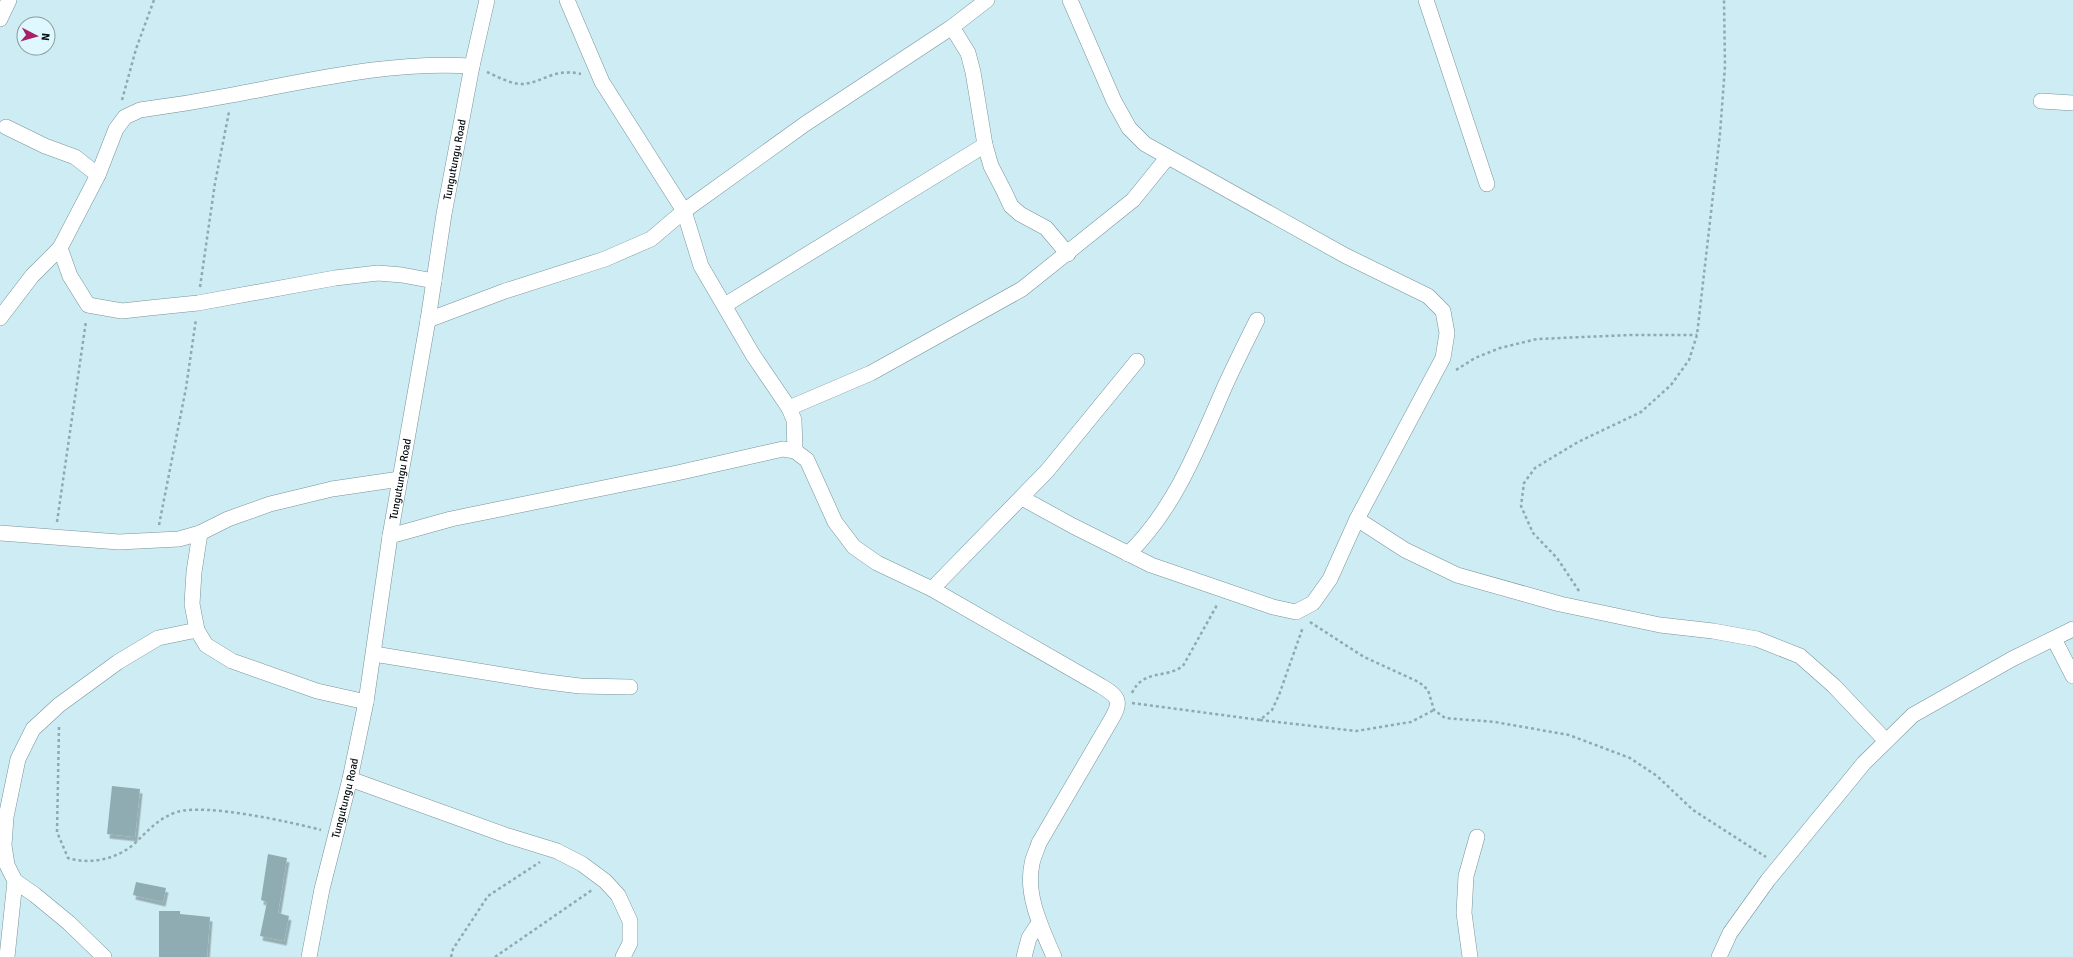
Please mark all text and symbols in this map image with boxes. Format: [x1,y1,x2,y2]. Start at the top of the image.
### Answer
north arrow [16,16,56,56]
text: N [39,33,52,41]
street label: Tungutungu Road [440,118,468,201]
street label: Tungutungu Road [387,437,414,521]
street label: Tungutungu Road [329,757,361,840]

